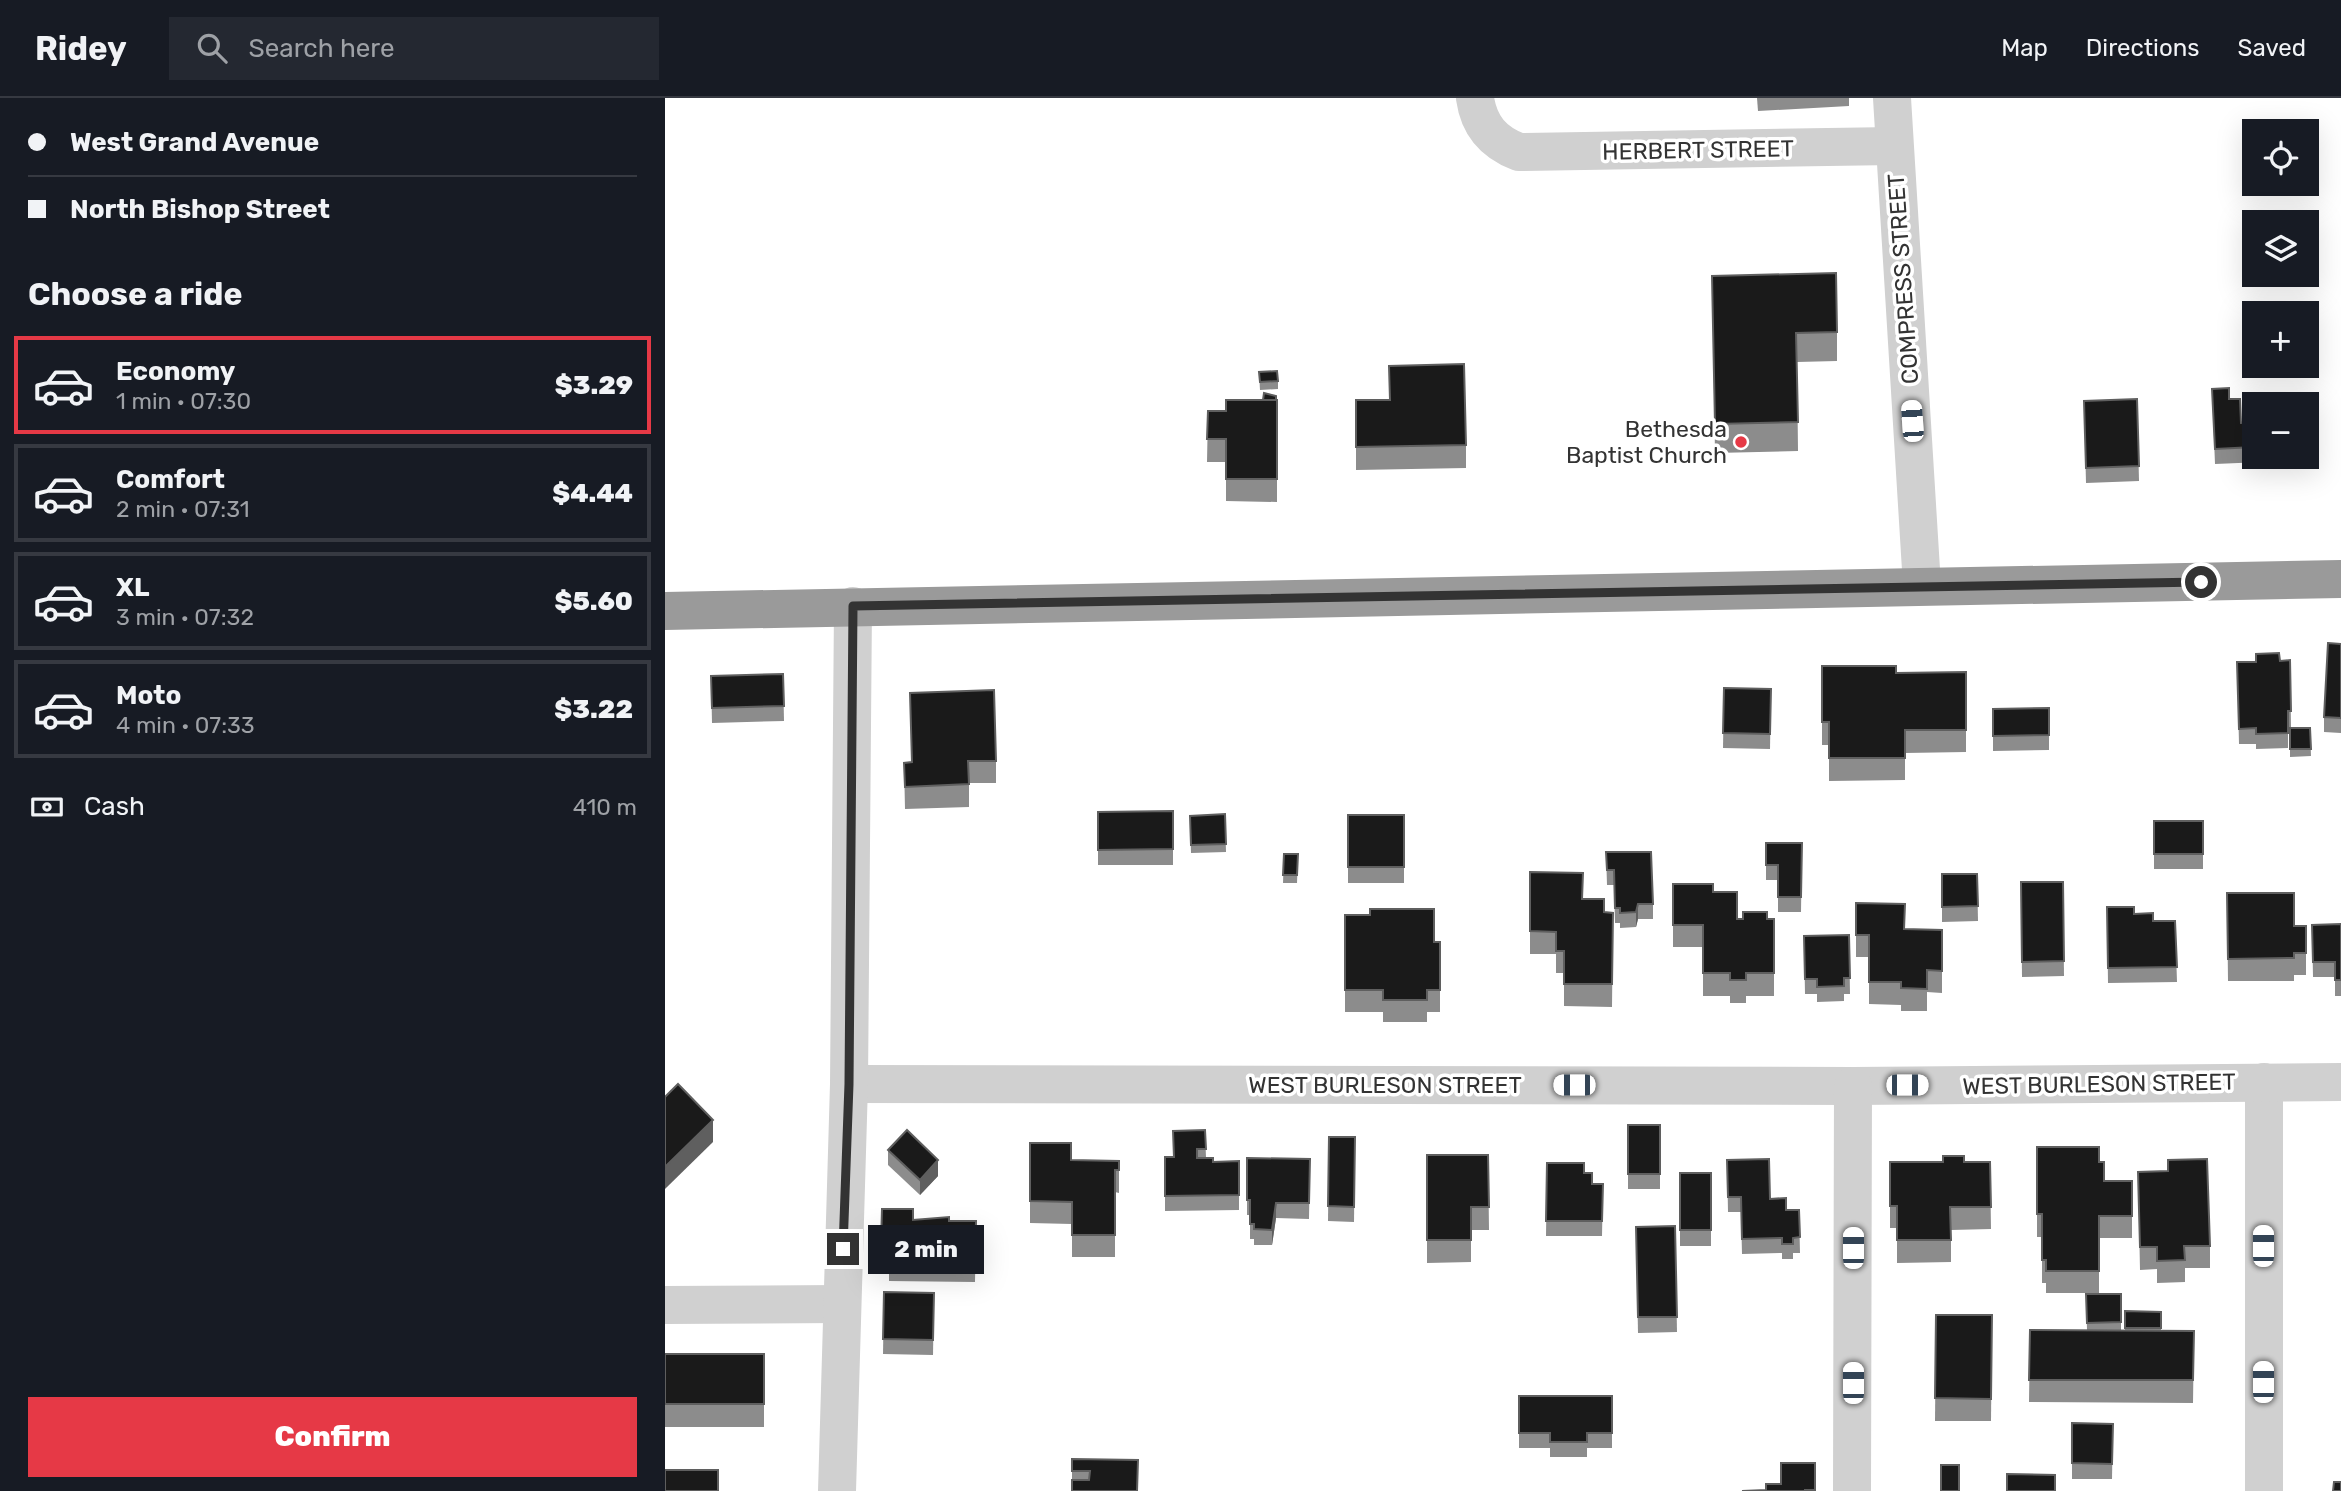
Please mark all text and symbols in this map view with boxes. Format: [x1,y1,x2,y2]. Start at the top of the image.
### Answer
search box [169,17,659,80]
text: Ridey [35,29,127,68]
icon: search [193,29,231,67]
text: Search here [249,33,394,64]
text: Map [2001,34,2048,62]
text: Directions [2086,34,2199,62]
text: Saved [2237,34,2306,62]
map controls [2242,119,2319,469]
button: locate [2242,119,2319,196]
text: West Grand Avenue [70,127,319,158]
street label: HERBERT STREET [1602,134,1794,166]
street label: COMPRESS STREET [1882,173,1924,385]
text: North Bishop Street [70,194,330,225]
button: layers [2242,210,2319,287]
text: Choose a ride [28,275,242,313]
button: + [2242,301,2319,378]
icon: car [32,354,95,417]
text: Economy [116,356,235,387]
text: $3.29 [555,370,633,401]
text: 1 min · 07:30 [116,387,251,415]
button: − [2242,392,2319,469]
car [1901,399,1924,443]
place label: Bethesda Baptist Church [1566,415,1727,469]
marker: Bethesda Baptist Church [1733,434,1749,450]
icon: car [32,462,95,525]
text: Comfort [116,464,225,495]
text: $4.44 [552,478,633,509]
text: 2 min · 07:31 [116,495,250,523]
route start [2185,566,2217,598]
icon: car [32,570,95,633]
text: XL [116,572,149,603]
text: $5.60 [554,586,633,617]
text: 3 min · 07:32 [116,603,254,631]
icon: car [32,678,95,741]
text: Moto [116,680,181,711]
text: $3.22 [554,694,633,725]
text: 4 min · 07:33 [116,711,255,739]
icon: cash [28,788,66,826]
text: Cash [84,791,145,822]
text: 410 m [573,793,637,821]
street label: WEST BURLESON STREET [1962,1068,2236,1100]
street label: WEST BURLESON STREET [1248,1071,1522,1099]
car [1554,1075,1596,1096]
car [1887,1075,1929,1096]
callout: 2 min [867,1224,983,1274]
car [2253,1225,2274,1267]
car [1843,1227,1864,1269]
route end [827,1233,859,1265]
text: 2 min [894,1235,958,1263]
car [2253,1361,2274,1403]
car [1843,1362,1864,1404]
button: Confirm [28,1397,637,1477]

